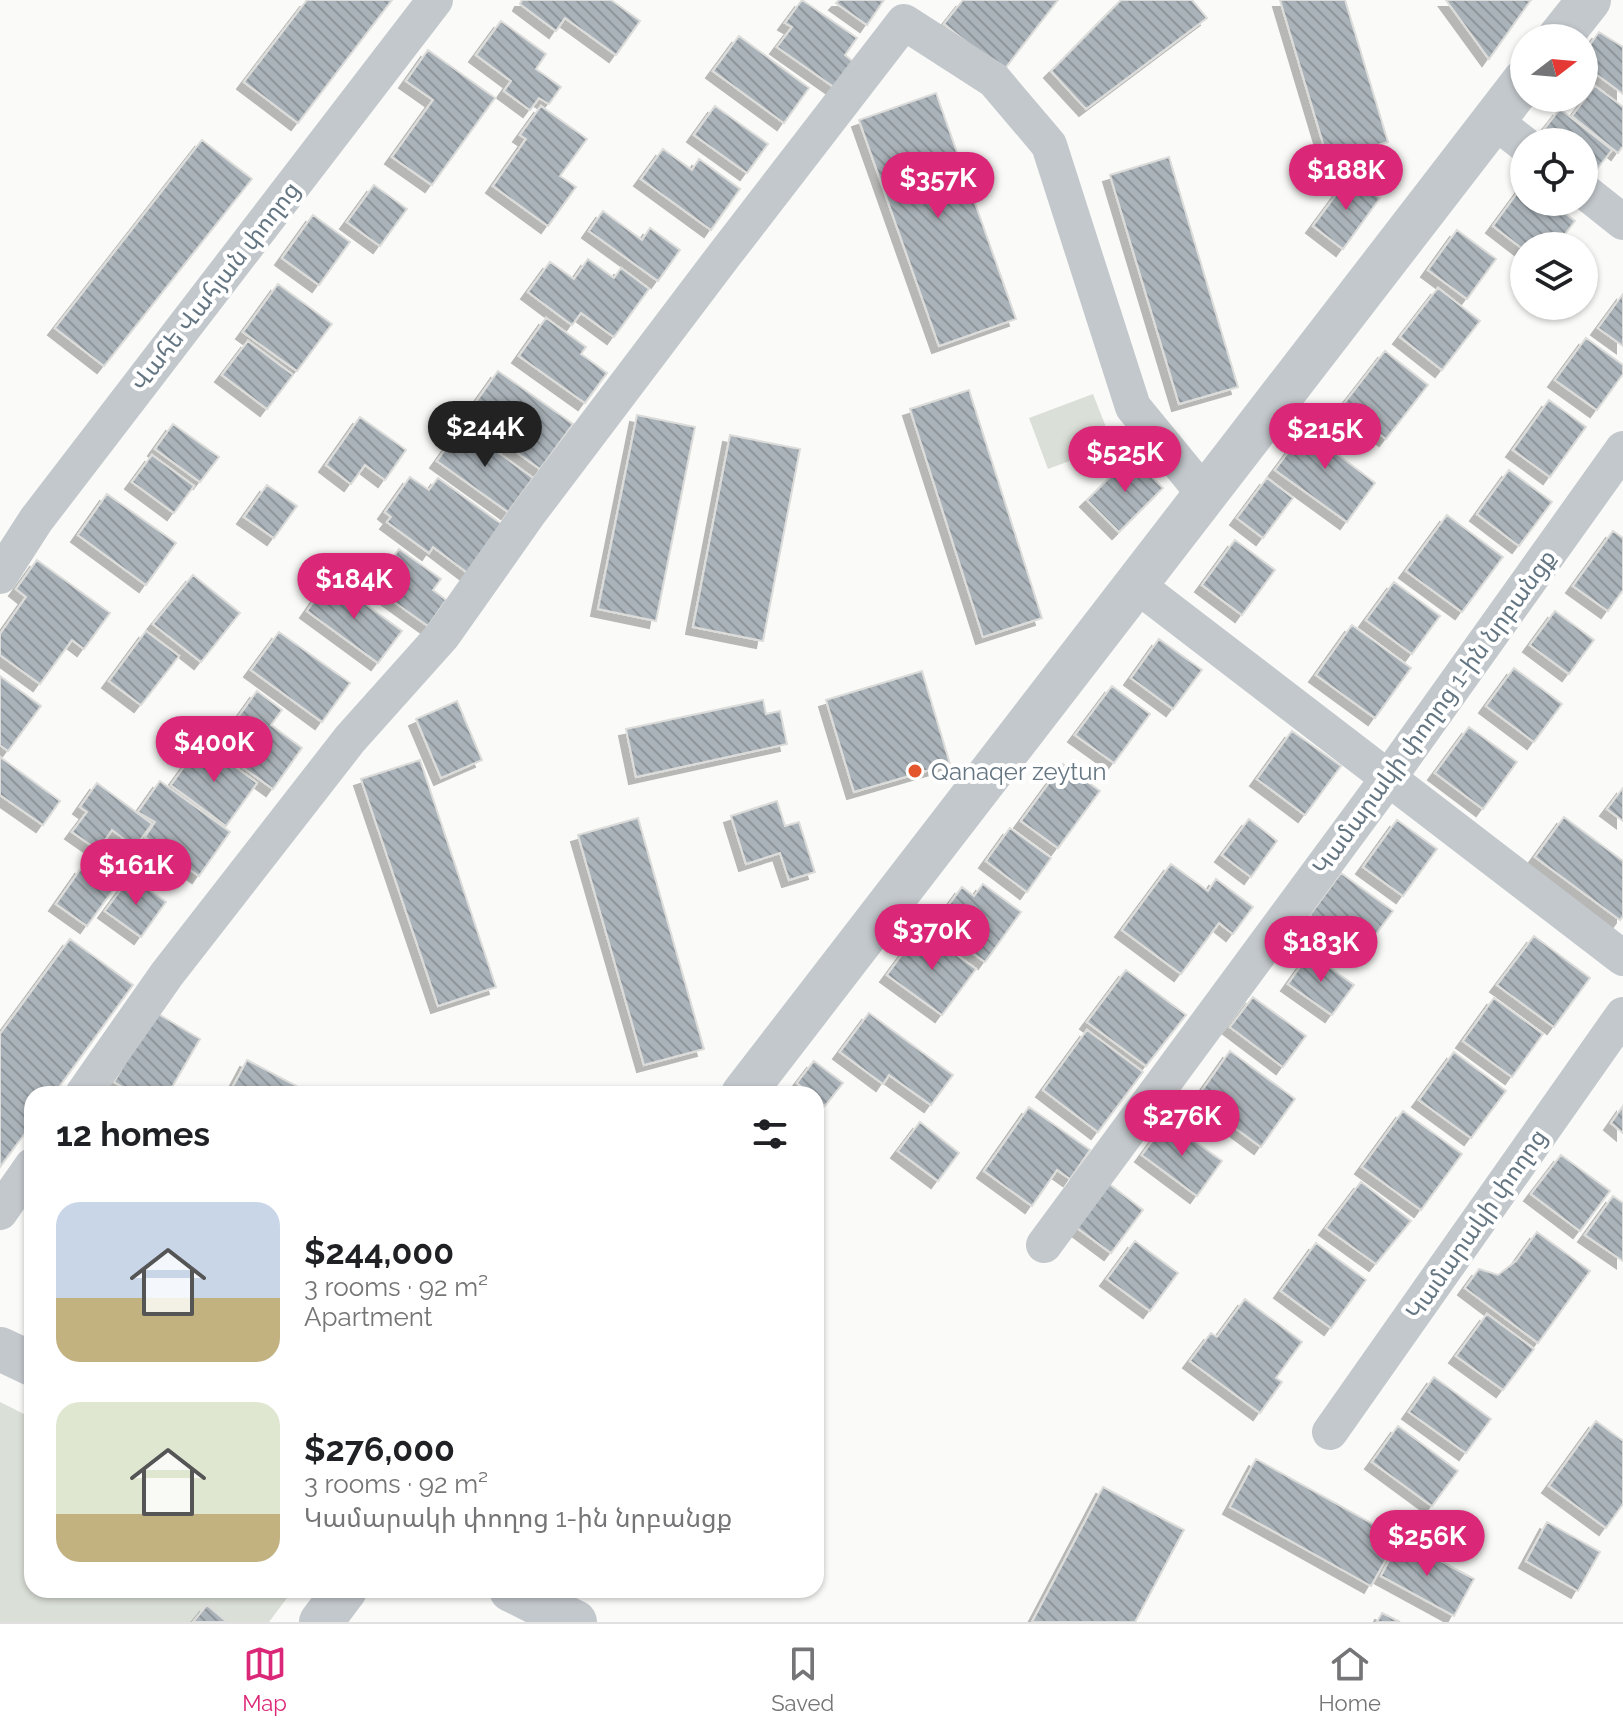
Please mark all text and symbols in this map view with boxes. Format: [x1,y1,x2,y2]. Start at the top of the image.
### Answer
north arrow [1510,24,1598,112]
map controls [1510,24,1598,320]
button: locate [1510,128,1598,216]
pin: $188K [1290,144,1402,212]
pin: $357K [882,152,994,220]
text: $188K [1307,155,1385,185]
text: $357K [899,163,977,193]
street label: Վահե Վահյան փողոց [124,176,306,396]
button: layers [1510,232,1598,320]
pin: $244K [429,401,541,469]
pin: $215K [1269,403,1381,471]
text: $244K [446,412,524,442]
text: $215K [1287,414,1363,444]
pin: $525K [1069,426,1181,494]
text: $525K [1086,437,1164,467]
street label: Կամարակի փողոց 1-ին նրբանցք [1306,544,1562,880]
pin: $184K [298,553,410,621]
text: $184K [315,564,393,594]
pin: $400K [158,716,270,784]
text: $400K [174,727,254,757]
place label: Qanaqer zeytun [931,757,1107,786]
marker: Qanaqer zeytun [906,762,924,780]
pin: $161K [80,839,192,907]
text: $161K [98,850,174,880]
pin: $370K [876,904,988,972]
text: $370K [893,915,971,945]
pin: $183K [1265,916,1377,984]
text: $183K [1283,927,1359,957]
pin: $276K [1126,1090,1238,1158]
text: $276K [1143,1101,1221,1131]
icon: filters [748,1112,792,1156]
text: 12 homes [56,1114,210,1154]
street label: Կամարակի փողոց [1399,1123,1553,1325]
text: $244,000 [304,1232,454,1272]
icon: home [120,1234,216,1330]
text: 3 rooms · 92 m² [304,1272,488,1302]
text: Apartment [304,1302,433,1332]
text: $276,000 [304,1429,455,1469]
icon: home [120,1434,216,1530]
text: 3 rooms · 92 m² [304,1469,488,1499]
text: Կամարակի փողոց 1-ին նրբանցք [304,1503,732,1533]
pin: $256K [1371,1510,1483,1578]
text: $256K [1388,1521,1466,1551]
tab: Map [242,1642,287,1716]
tab: Saved [771,1642,834,1716]
tab: Home [1319,1642,1381,1716]

